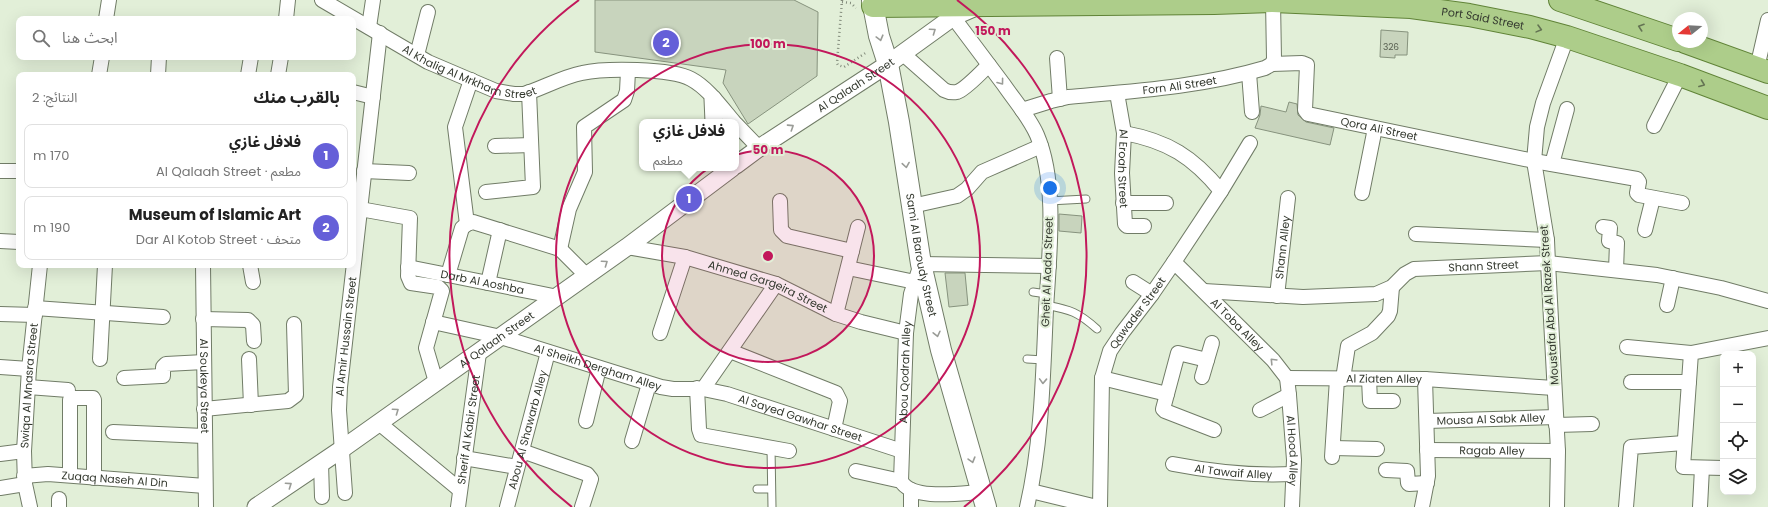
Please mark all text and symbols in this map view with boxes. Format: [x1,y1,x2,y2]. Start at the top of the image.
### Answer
street label: Port Said Street [1441,3,1526,34]
north arrow [1672,12,1708,48]
search box [16,16,356,60]
text: 150 m [975,22,1011,39]
one-way arrow [1638,23,1645,31]
one-way arrow [1536,24,1543,33]
icon: search [30,27,52,49]
text: ابحث هنا [62,27,118,48]
pin: 2 [653,28,679,58]
one-way arrow [929,29,936,36]
one-way arrow [875,34,884,41]
text: 100 m [750,35,786,52]
street label: Al Khalig Al Mrkham Street [399,41,539,102]
house number: 326 [1383,41,1399,53]
street label: Al Qalaah Street [814,54,898,116]
street label: Forn Ali Street [1142,72,1218,98]
one-way arrow [997,78,1004,85]
one-way arrow [1699,79,1706,87]
text: بالقرب منك [254,85,340,109]
text: النتائج: 2 [32,88,77,107]
street label: Qora Ali Street [1339,113,1419,145]
popup [639,119,739,171]
text: فلافل غازي [653,120,725,141]
one-way arrow [787,124,794,132]
street label: Al Eroah Street [1114,127,1133,209]
text: فلافل غازي [229,131,301,152]
text: 50 m [753,141,784,158]
text: 170 m [33,146,69,165]
text: 1 [324,146,328,165]
text: مطعم [653,151,683,170]
text: مطعم · Al Qalaah Street [156,162,301,181]
one-way arrow [901,162,910,168]
your location [1040,178,1060,198]
pin: 1 [676,184,702,214]
street label: Sami Al Baroudy Street [902,192,941,318]
text: Museum of Islamic Art [129,204,301,225]
street label: Shann Alley [1271,214,1294,280]
street label: Gheit Al Aada Street [1037,217,1057,327]
text: 190 m [33,218,70,237]
text: 2 [322,218,330,237]
street label: Moustafa Abd Al Razek Street [1535,225,1563,385]
text: متحف · Dar Al Kotob Street [136,230,301,249]
centre of rings [761,249,775,263]
street label: Ahmed Gargeira Street [706,256,830,316]
street label: Shann Street [1448,256,1519,275]
one-way arrow [600,261,607,268]
street label: Darb Al Aoshba [439,266,526,298]
street label: Qawader Street [1105,274,1169,352]
street label: Al Amir Hussain Street [332,276,360,397]
street label: Al Toba Alley [1207,294,1268,355]
street label: Al Qalaah Street [455,307,537,372]
street label: Abou Qodrah Alley [895,319,916,424]
street label: Swiqa Al Mnasra Street [16,322,42,449]
one-way arrow [933,331,941,338]
street label: Al Soukeya Street [196,338,213,434]
street label: Al Sheikh Dergham Alley [532,340,664,395]
map controls [1720,351,1756,495]
button: + [1720,351,1756,387]
one-way arrow [1270,358,1278,366]
street label: Abou Al Shawarb Alley [504,368,551,491]
street label: Al Ziaten Alley [1346,370,1423,387]
street label: Sherif Al Kabir Street [453,374,484,485]
one-way arrow [1039,378,1047,384]
button: − [1720,387,1756,423]
street label: Al Sayed Gawhar Street [736,390,864,445]
one-way arrow [391,409,398,416]
street label: Mousa Al Sabk Alley [1436,409,1546,429]
street label: Al Hood Alley [1283,415,1302,487]
button: locate [1720,423,1756,459]
street label: Ragab Alley [1459,442,1525,459]
one-way arrow [967,456,976,463]
button: layers [1720,459,1756,495]
street label: Al Tawaif Alley [1193,460,1273,483]
street label: Zuqaq Naseh Al Din [61,467,168,491]
one-way arrow [284,483,291,490]

